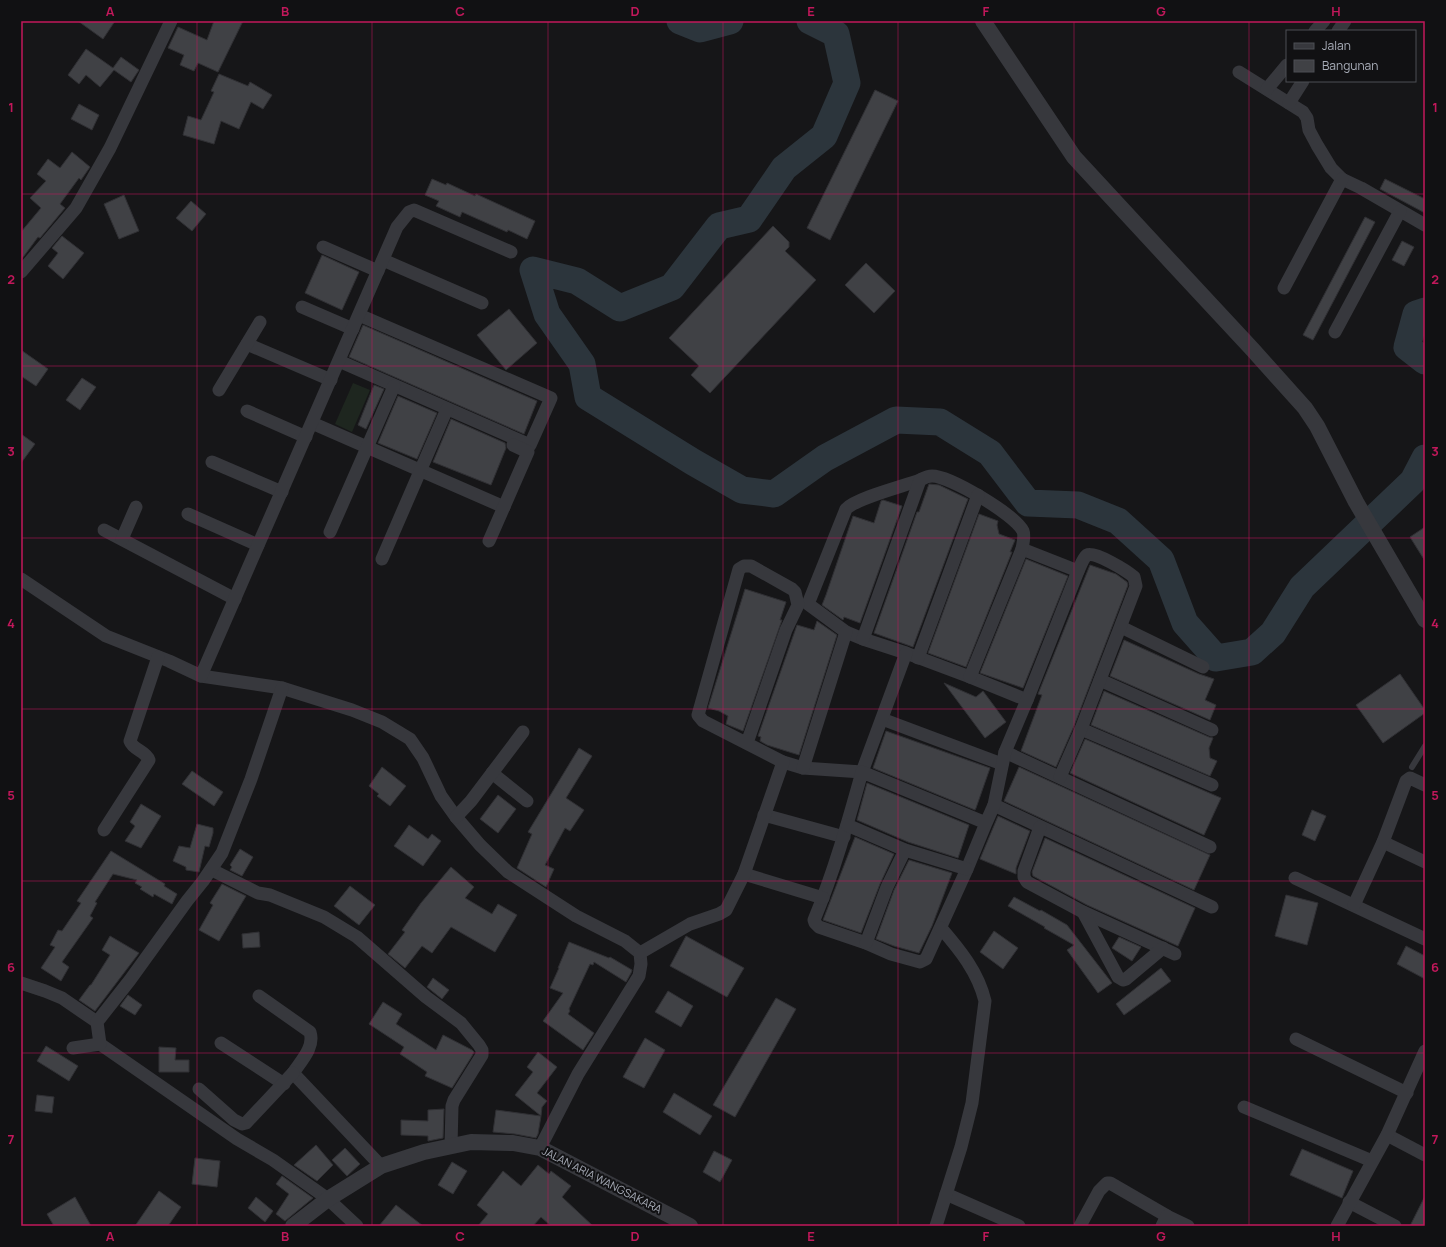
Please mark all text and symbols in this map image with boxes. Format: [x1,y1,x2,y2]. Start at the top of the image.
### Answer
text: A [106,2,115,20]
text: B [281,2,289,20]
text: C [455,2,465,20]
text: D [630,2,640,20]
text: E [807,2,815,20]
text: F [983,2,990,20]
text: G [1156,2,1166,20]
text: H [1331,2,1341,20]
legend [1286,30,1416,82]
text: Jalan [1322,37,1351,54]
text: Bangunan [1322,57,1378,74]
text: 1 [8,98,14,116]
text: 1 [1432,98,1438,116]
text: 2 [7,270,15,288]
text: 2 [1431,270,1439,288]
text: 3 [7,442,15,460]
text: 3 [1431,442,1439,460]
text: 4 [7,614,15,632]
text: 4 [1431,614,1439,632]
text: 5 [7,786,15,804]
text: 5 [1431,786,1439,804]
text: 6 [7,958,15,976]
text: 6 [1431,958,1439,976]
text: 7 [8,1130,15,1148]
text: 7 [1432,1130,1439,1148]
street label: JALAN ARIA WANGSAKARA [540,1143,665,1216]
text: A [106,1227,115,1245]
text: B [281,1227,289,1245]
text: C [455,1227,465,1245]
text: D [630,1227,640,1245]
text: E [807,1227,815,1245]
text: F [983,1227,990,1245]
text: G [1156,1227,1166,1245]
text: H [1331,1227,1341,1245]

